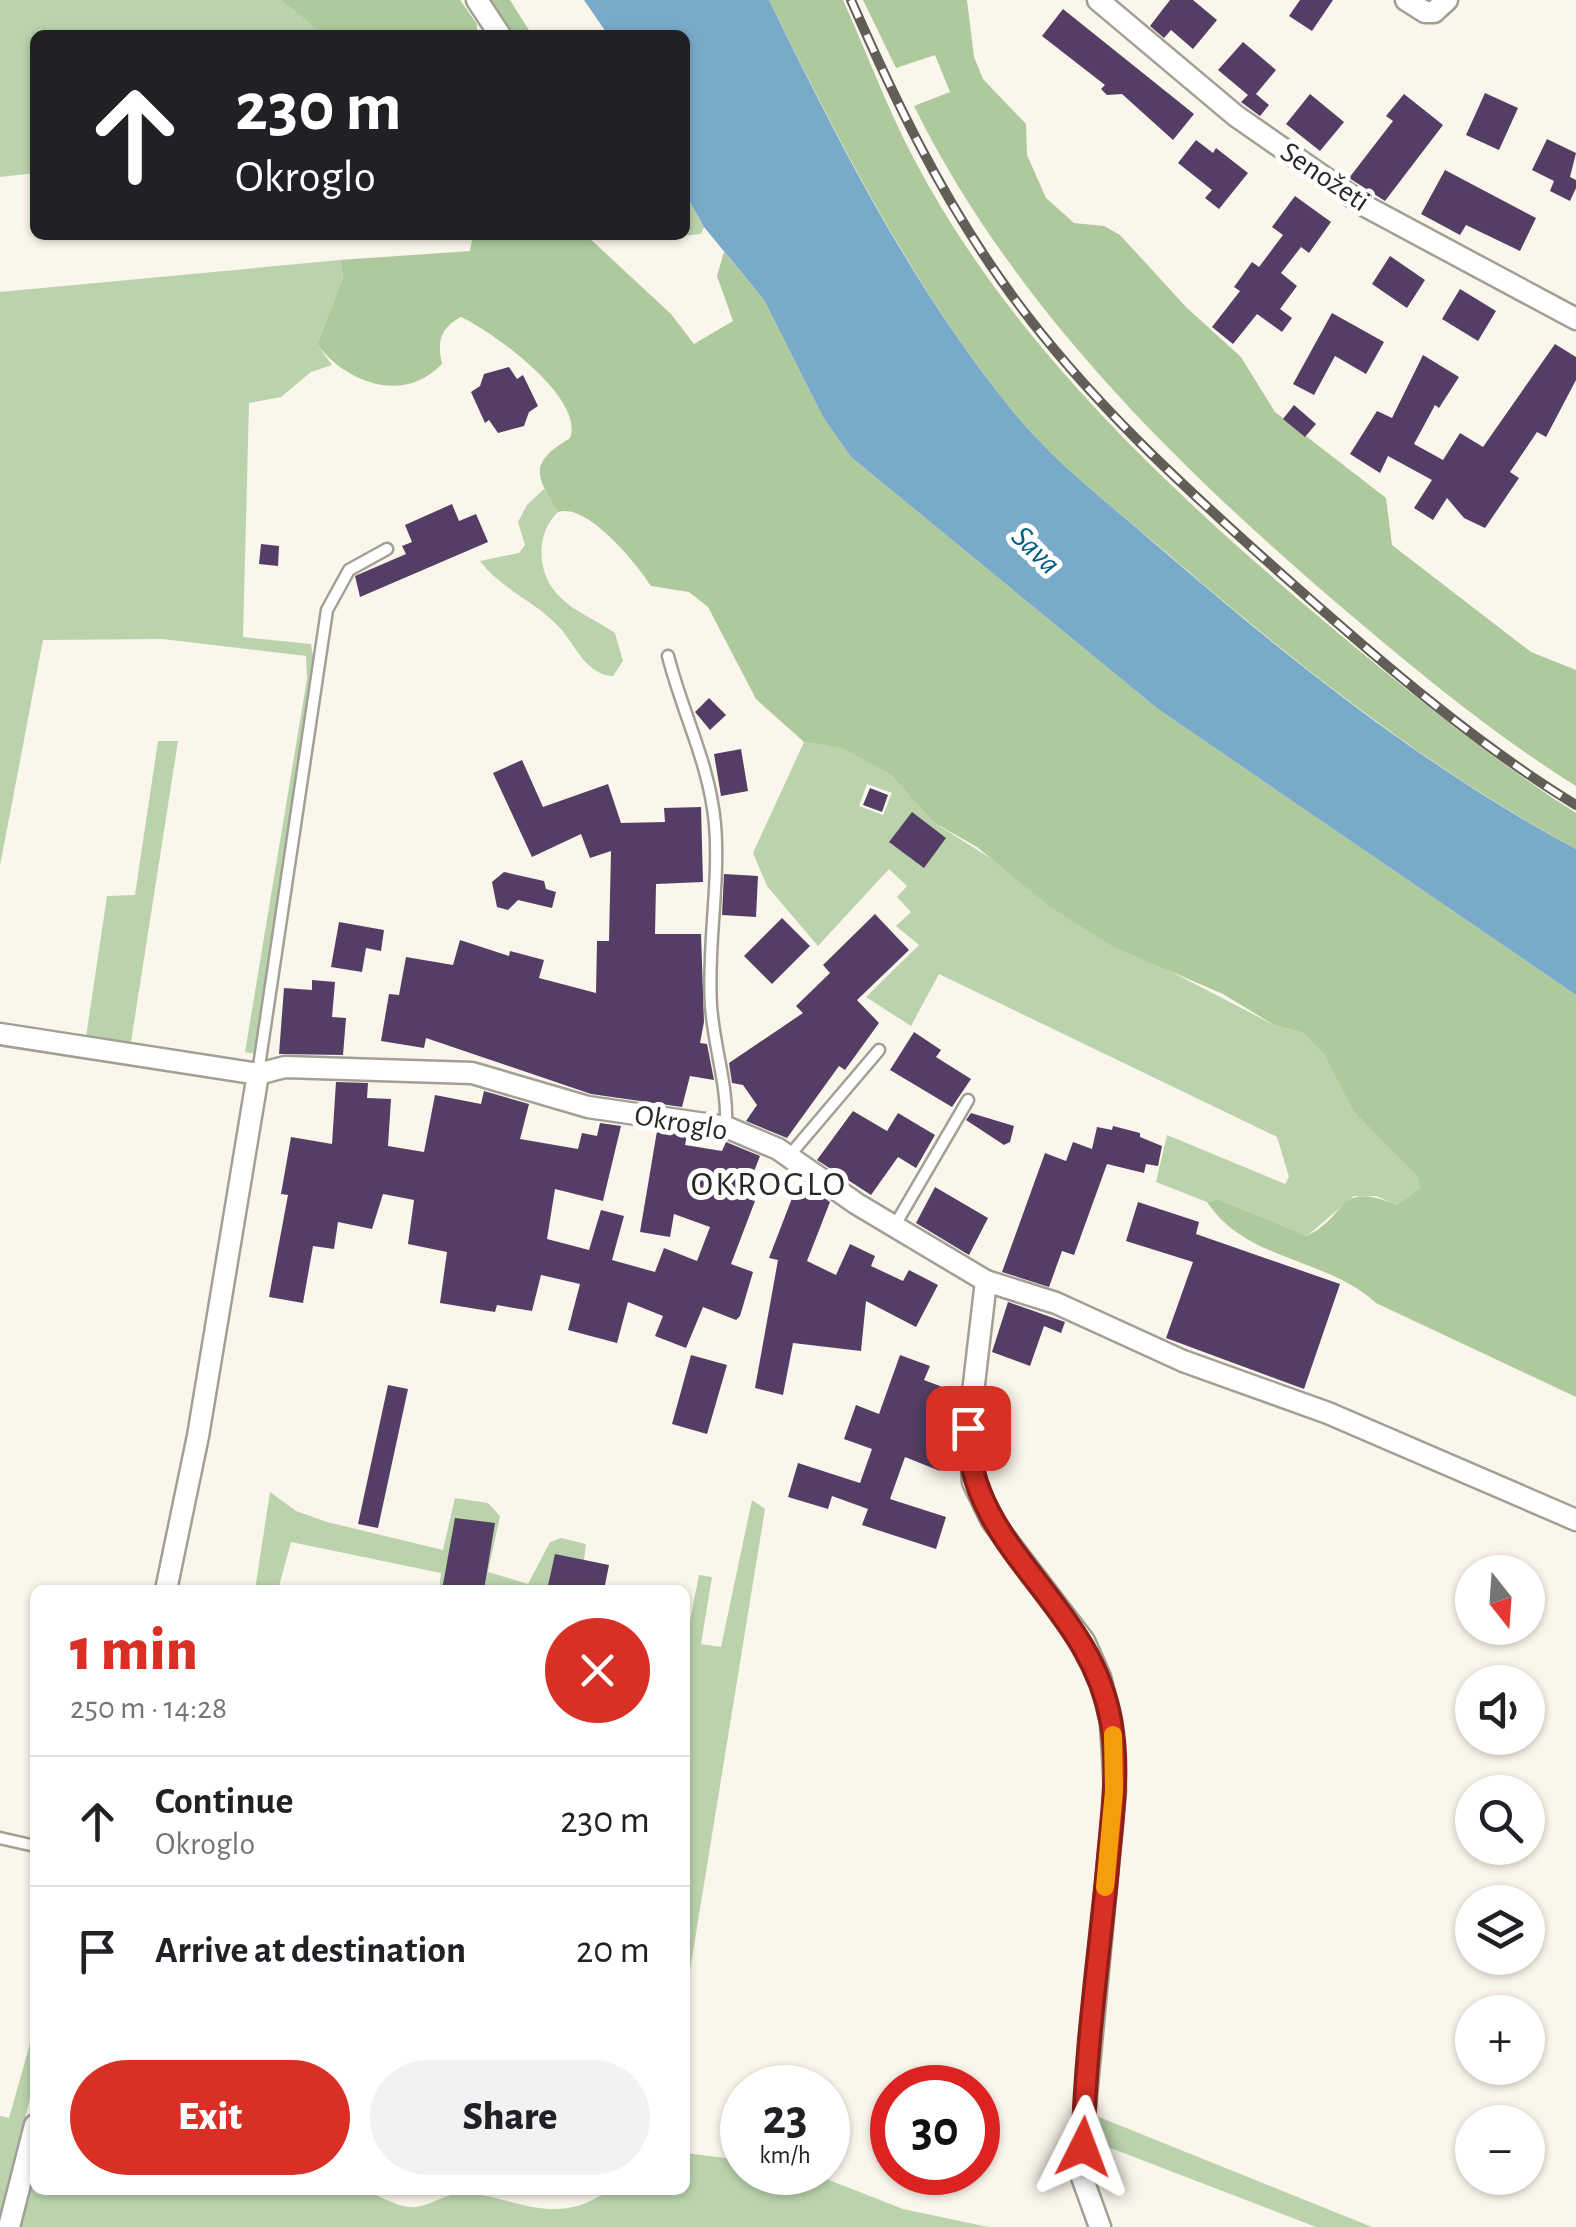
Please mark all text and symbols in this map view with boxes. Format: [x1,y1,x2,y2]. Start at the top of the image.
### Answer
icon: ahead [70,70,200,200]
text: 230 m [235,73,402,143]
street label: Senožeti [1275,137,1375,217]
text: Okroglo [235,155,376,200]
water label: Sava [1006,520,1066,580]
street label: Okroglo [632,1100,730,1146]
district label: OKROGLO [691,1167,847,1202]
pin [926,1386,1011,1471]
icon: arrive [941,1401,996,1456]
north arrow [1455,1555,1545,1645]
map controls [1455,1555,1545,2195]
button: close [545,1618,650,1723]
text: 1 min [70,1621,198,1681]
button: sound [1455,1665,1545,1755]
text: 250 m · 14:28 [70,1692,227,1724]
button: search [1455,1775,1545,1865]
text: Continue [155,1783,293,1821]
icon: ahead [70,1794,125,1849]
text: 230 m [560,1802,650,1840]
text: Okroglo [155,1828,255,1860]
button: layers [1455,1885,1545,1975]
icon: arrive [70,1924,125,1979]
text: Arrive at destination [155,1932,466,1970]
text: 20 m [576,1932,650,1970]
button: + [1455,1995,1545,2085]
button: Exit [70,2060,350,2175]
button: Share [370,2060,650,2175]
speed limit sign: 30 [870,2065,1000,2195]
text: 23 [762,2093,808,2143]
position arrow [1031,2095,1135,2199]
button: − [1455,2105,1545,2195]
text: km/h [759,2143,811,2168]

